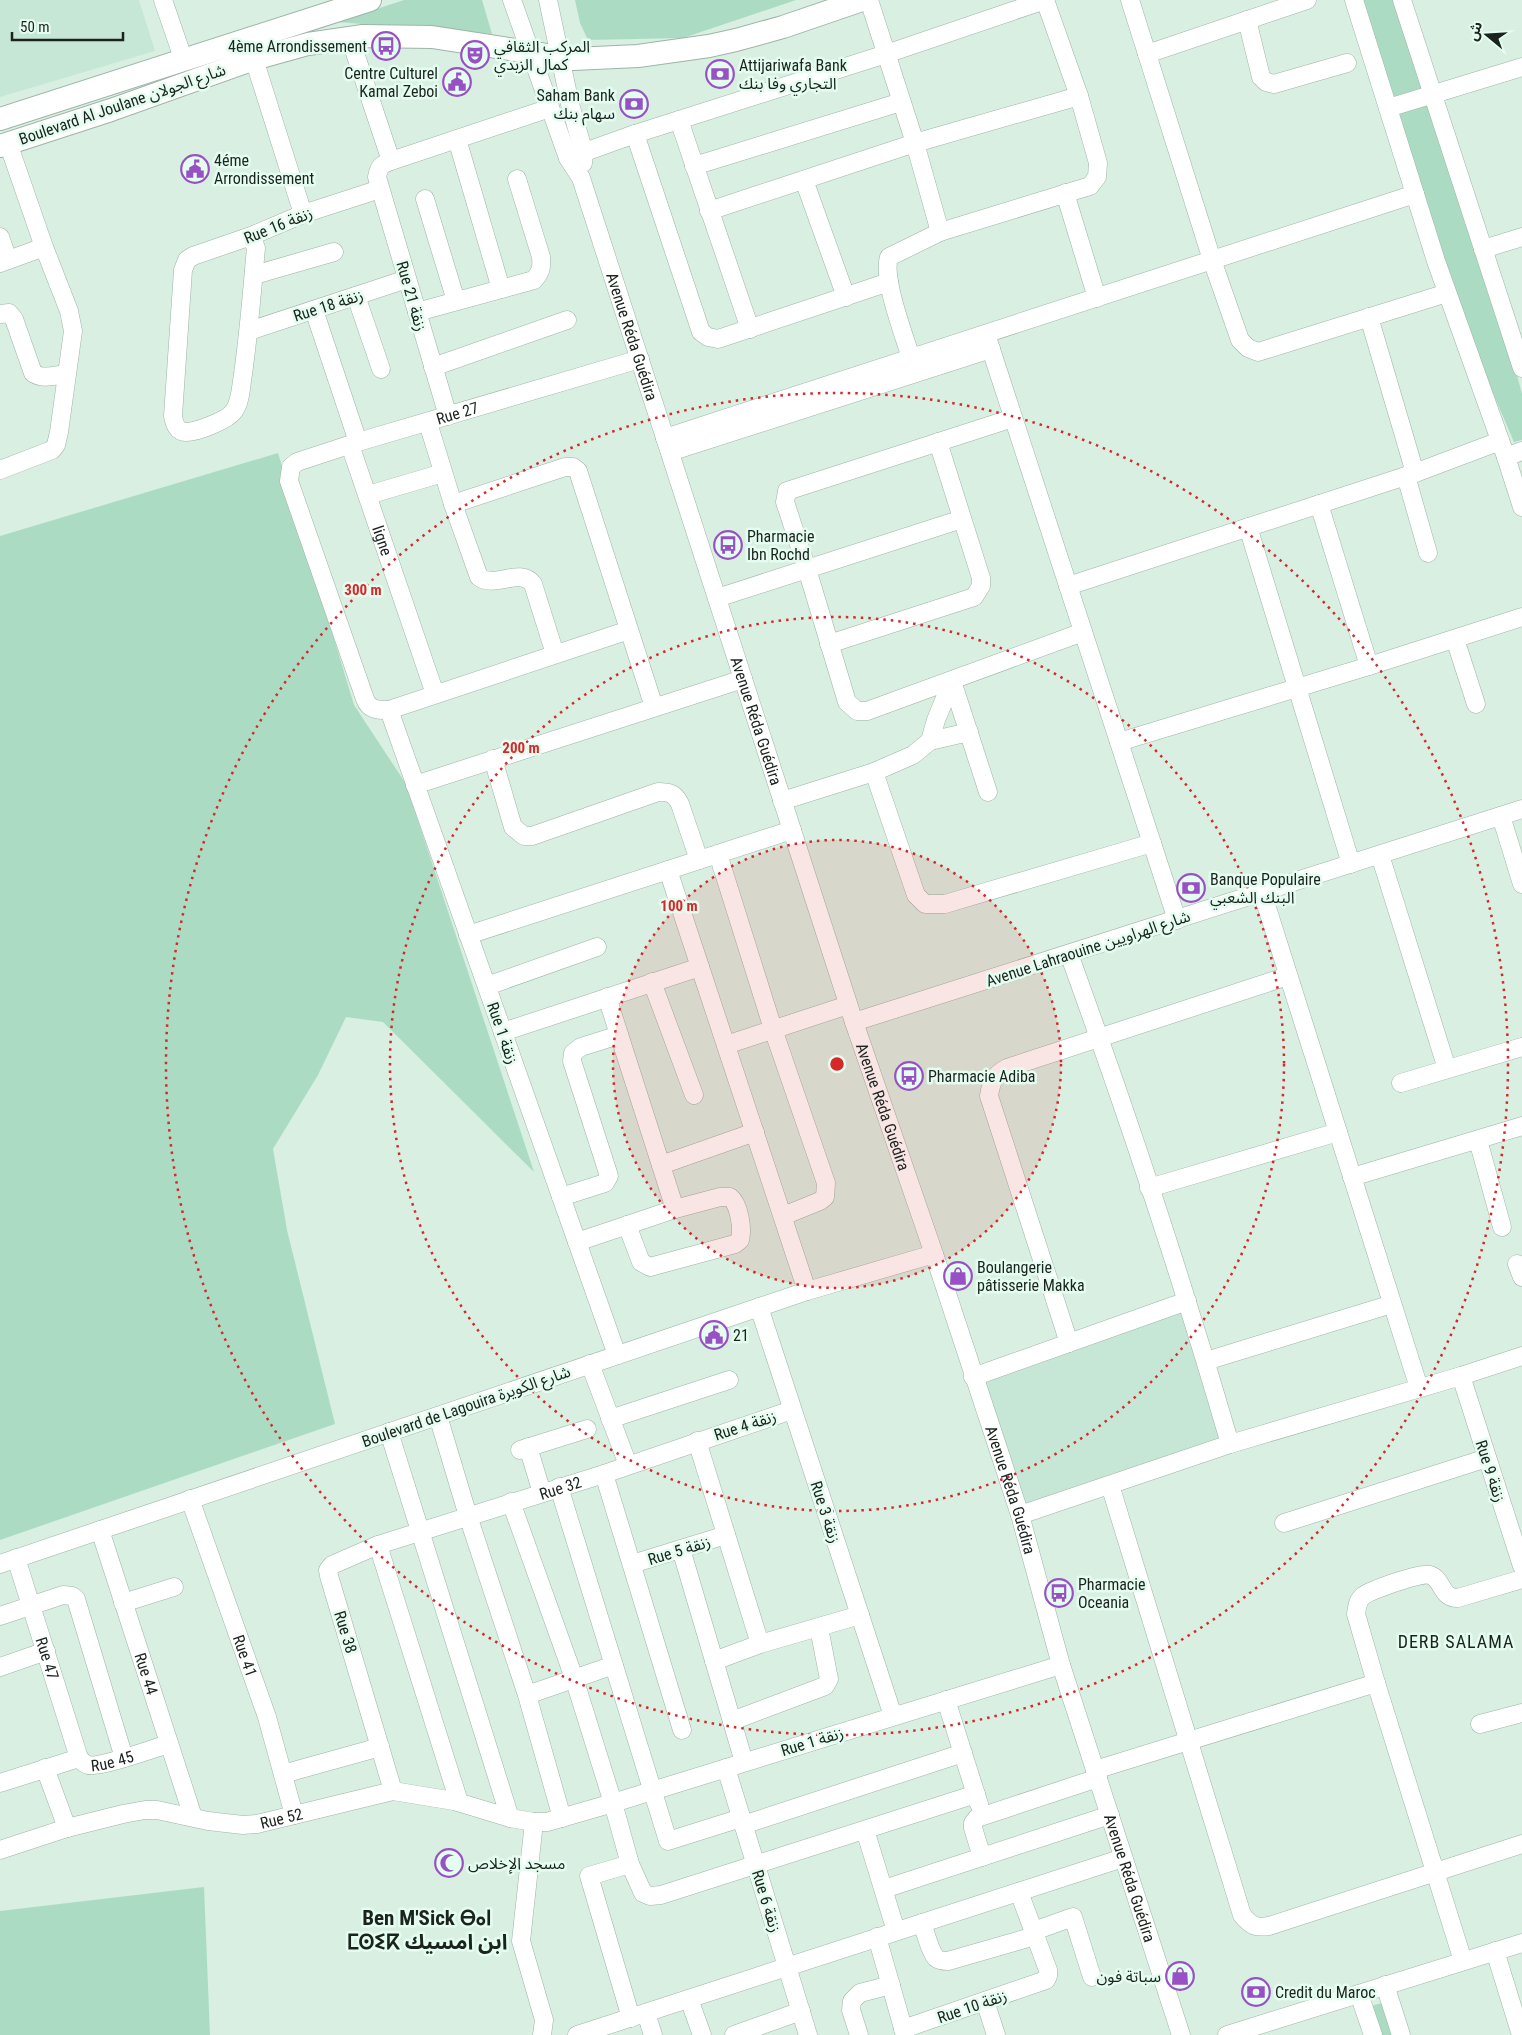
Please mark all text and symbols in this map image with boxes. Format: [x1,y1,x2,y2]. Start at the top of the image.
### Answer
scale bar [12,10,124,42]
north arrow [1462,10,1512,60]
text: 50 m [20,18,50,36]
text: ش [1464,19,1485,43]
bus stop icon: 4ème Arrondissement [371,31,401,61]
place label: 4ème Arrondissement [228,37,367,56]
place label: المركب الثقافي كمال الزبدي [494,37,590,77]
theatre icon: المركب الثقافي كمال الزبدي [460,40,490,70]
place label: Attijariwafa Bank التجاري وفا بنك [739,56,848,96]
bank icon: Attijariwafa Bank التجاري وفا بنك [705,59,735,89]
street label: Boulevard Al Joulane شارع الجولان [16,60,229,152]
place label: Centre Culturel Kamal Zeboi [344,64,438,101]
public building icon: Centre Culturel Kamal Zeboi [442,67,472,97]
place label: Saham Bank سهام بنك [537,86,616,126]
bank icon: Saham Bank سهام بنك [619,89,649,119]
place label: 4éme Arrondissement [214,151,315,188]
public building icon: 4éme Arrondissement [180,154,210,184]
street label: Rue 16 زنقة [241,203,315,248]
street label: Rue 21 زنقة [392,259,431,333]
street label: Avenue Réda Guédira [602,270,661,403]
street label: Rue 18 زنقة [291,285,365,326]
street label: Rue 27 [434,398,481,429]
street label: ligne [368,523,396,558]
place label: Pharmacie Ibn Rochd [747,527,814,564]
bus stop icon: Pharmacie Ibn Rochd [713,530,743,560]
text: 300 m [344,581,382,599]
street label: Avenue Réda Guédira [727,655,786,787]
text: 200 m [502,739,540,757]
place label: Banque Populaire البنك الشعبي [1210,870,1321,910]
bank icon: Banque Populaire البنك الشعبي [1176,873,1206,903]
text: 100 m [660,897,698,915]
street label: Avenue Lahraouine شارع الهراويين [984,906,1194,993]
street label: Rue 1 زنقة [483,1000,522,1067]
street label: Avenue Réda Guédira [852,1041,913,1173]
centre of rings [828,1055,846,1073]
bus stop icon: Pharmacie Adiba [894,1061,924,1091]
place label: Pharmacie Adiba [928,1067,1035,1086]
place label: Boulangerie pâtisserie Makka [977,1258,1085,1295]
shop icon: Boulangerie pâtisserie Makka [943,1261,973,1291]
public building icon: 21 [699,1320,729,1350]
place label: 21 [733,1326,749,1345]
street label: Boulevard de Lagouira شارع الكويرة [359,1362,574,1454]
street label: Rue 4 زنقة [712,1406,779,1444]
street label: Avenue Réda Guédira [981,1423,1039,1556]
street label: Rue 9 زنقة [1472,1438,1510,1505]
street label: Rue 32 [537,1473,584,1504]
street label: Rue 3 زنقة [807,1479,845,1546]
street label: Rue 5 زنقة [646,1532,713,1569]
place label: Pharmacie Oceania [1078,1575,1145,1612]
bus stop icon: Pharmacie Oceania [1044,1578,1074,1608]
street label: Rue 38 [330,1609,361,1656]
district label: DERB SALAMA [1398,1631,1514,1652]
street label: Rue 41 [229,1632,261,1679]
street label: Rue 47 [32,1635,63,1682]
street label: Rue 44 [130,1650,162,1697]
street label: Rue 1 زنقة [779,1723,846,1760]
street label: Rue 45 [90,1747,136,1775]
street label: Rue 52 [258,1804,305,1833]
street label: Avenue Réda Guédira [1100,1812,1159,1944]
mosque icon: مسجد الإخلاص [434,1848,464,1878]
place label: مسجد الإخلاص [468,1854,565,1874]
street label: Rue 6 زنقة [748,1868,785,1935]
district label: Ben M'Sick ⴱⴰⵏ ⵎⵙⵉⴽ ابن امسيك [347,1906,507,1954]
shop icon: سباتة فون [1165,1961,1195,1991]
place label: سباتة فون [1096,1967,1161,1986]
bank icon: Credit du Maroc [1241,1977,1271,2007]
place label: Credit du Maroc [1275,1983,1376,2002]
street label: Rue 10 زنقة [935,1986,1009,2027]

